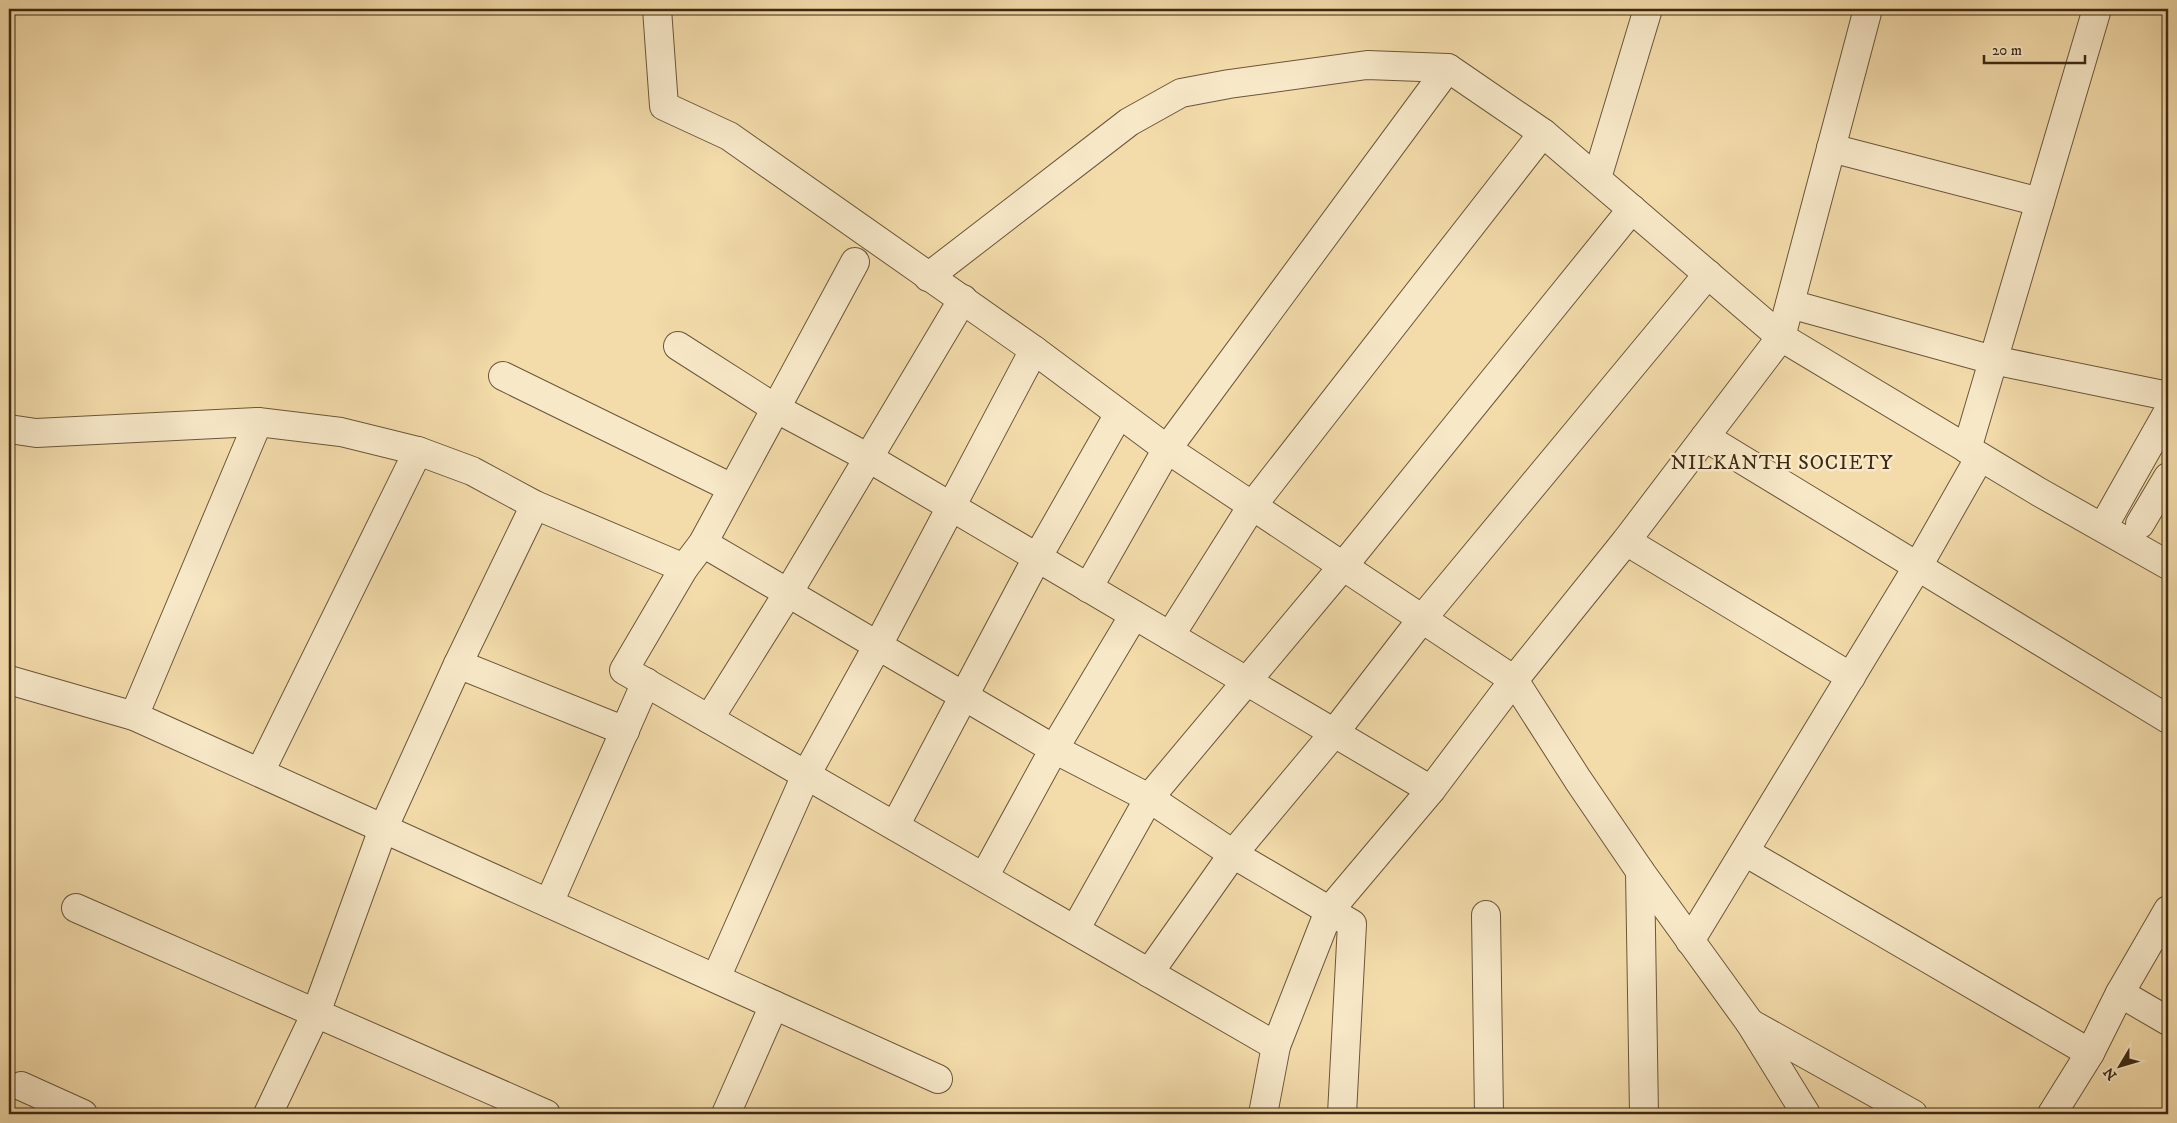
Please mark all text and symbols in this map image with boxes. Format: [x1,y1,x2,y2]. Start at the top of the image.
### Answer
scale bar [1984,32,2086,64]
text: 20 m [1992,41,2022,60]
district label: NILKANTH SOCIETY [1671,451,1893,476]
north arrow [2094,1040,2144,1090]
text: N [2100,1063,2121,1083]

